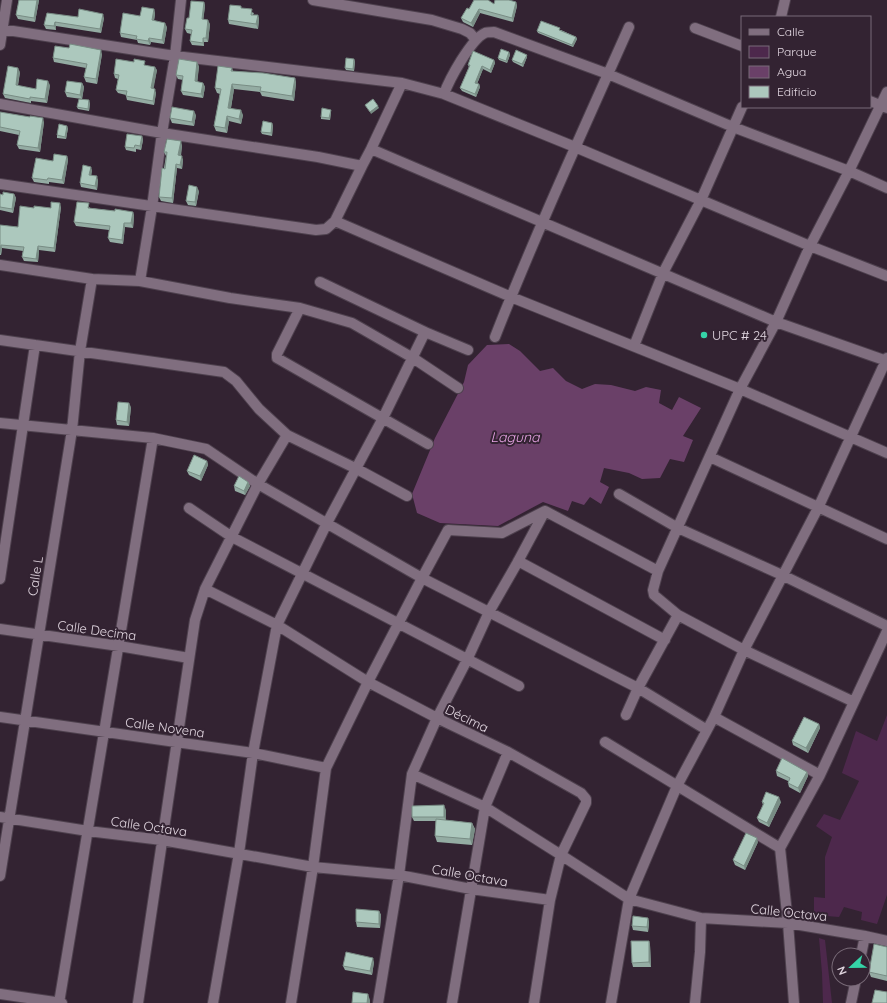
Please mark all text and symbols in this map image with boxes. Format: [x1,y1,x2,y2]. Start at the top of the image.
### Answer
legend [741,16,871,108]
text: Calle [777,24,805,39]
text: Parque [777,44,817,59]
text: Agua [777,64,806,79]
text: Edificio [777,84,817,99]
place label: UPC # 24 [712,327,767,343]
marker: UPC # 24 [699,330,709,340]
water label: Laguna [490,428,541,446]
street label: Calle L [24,555,46,597]
street label: Calle Decima [57,617,137,643]
street label: Décima [443,701,491,735]
street label: Calle Novena [124,714,206,740]
street label: Calle Octava [110,813,188,839]
street label: Calle Octava [431,860,509,890]
street label: Calle Octava [750,900,828,924]
north arrow [831,947,871,987]
text: N [834,964,850,977]

